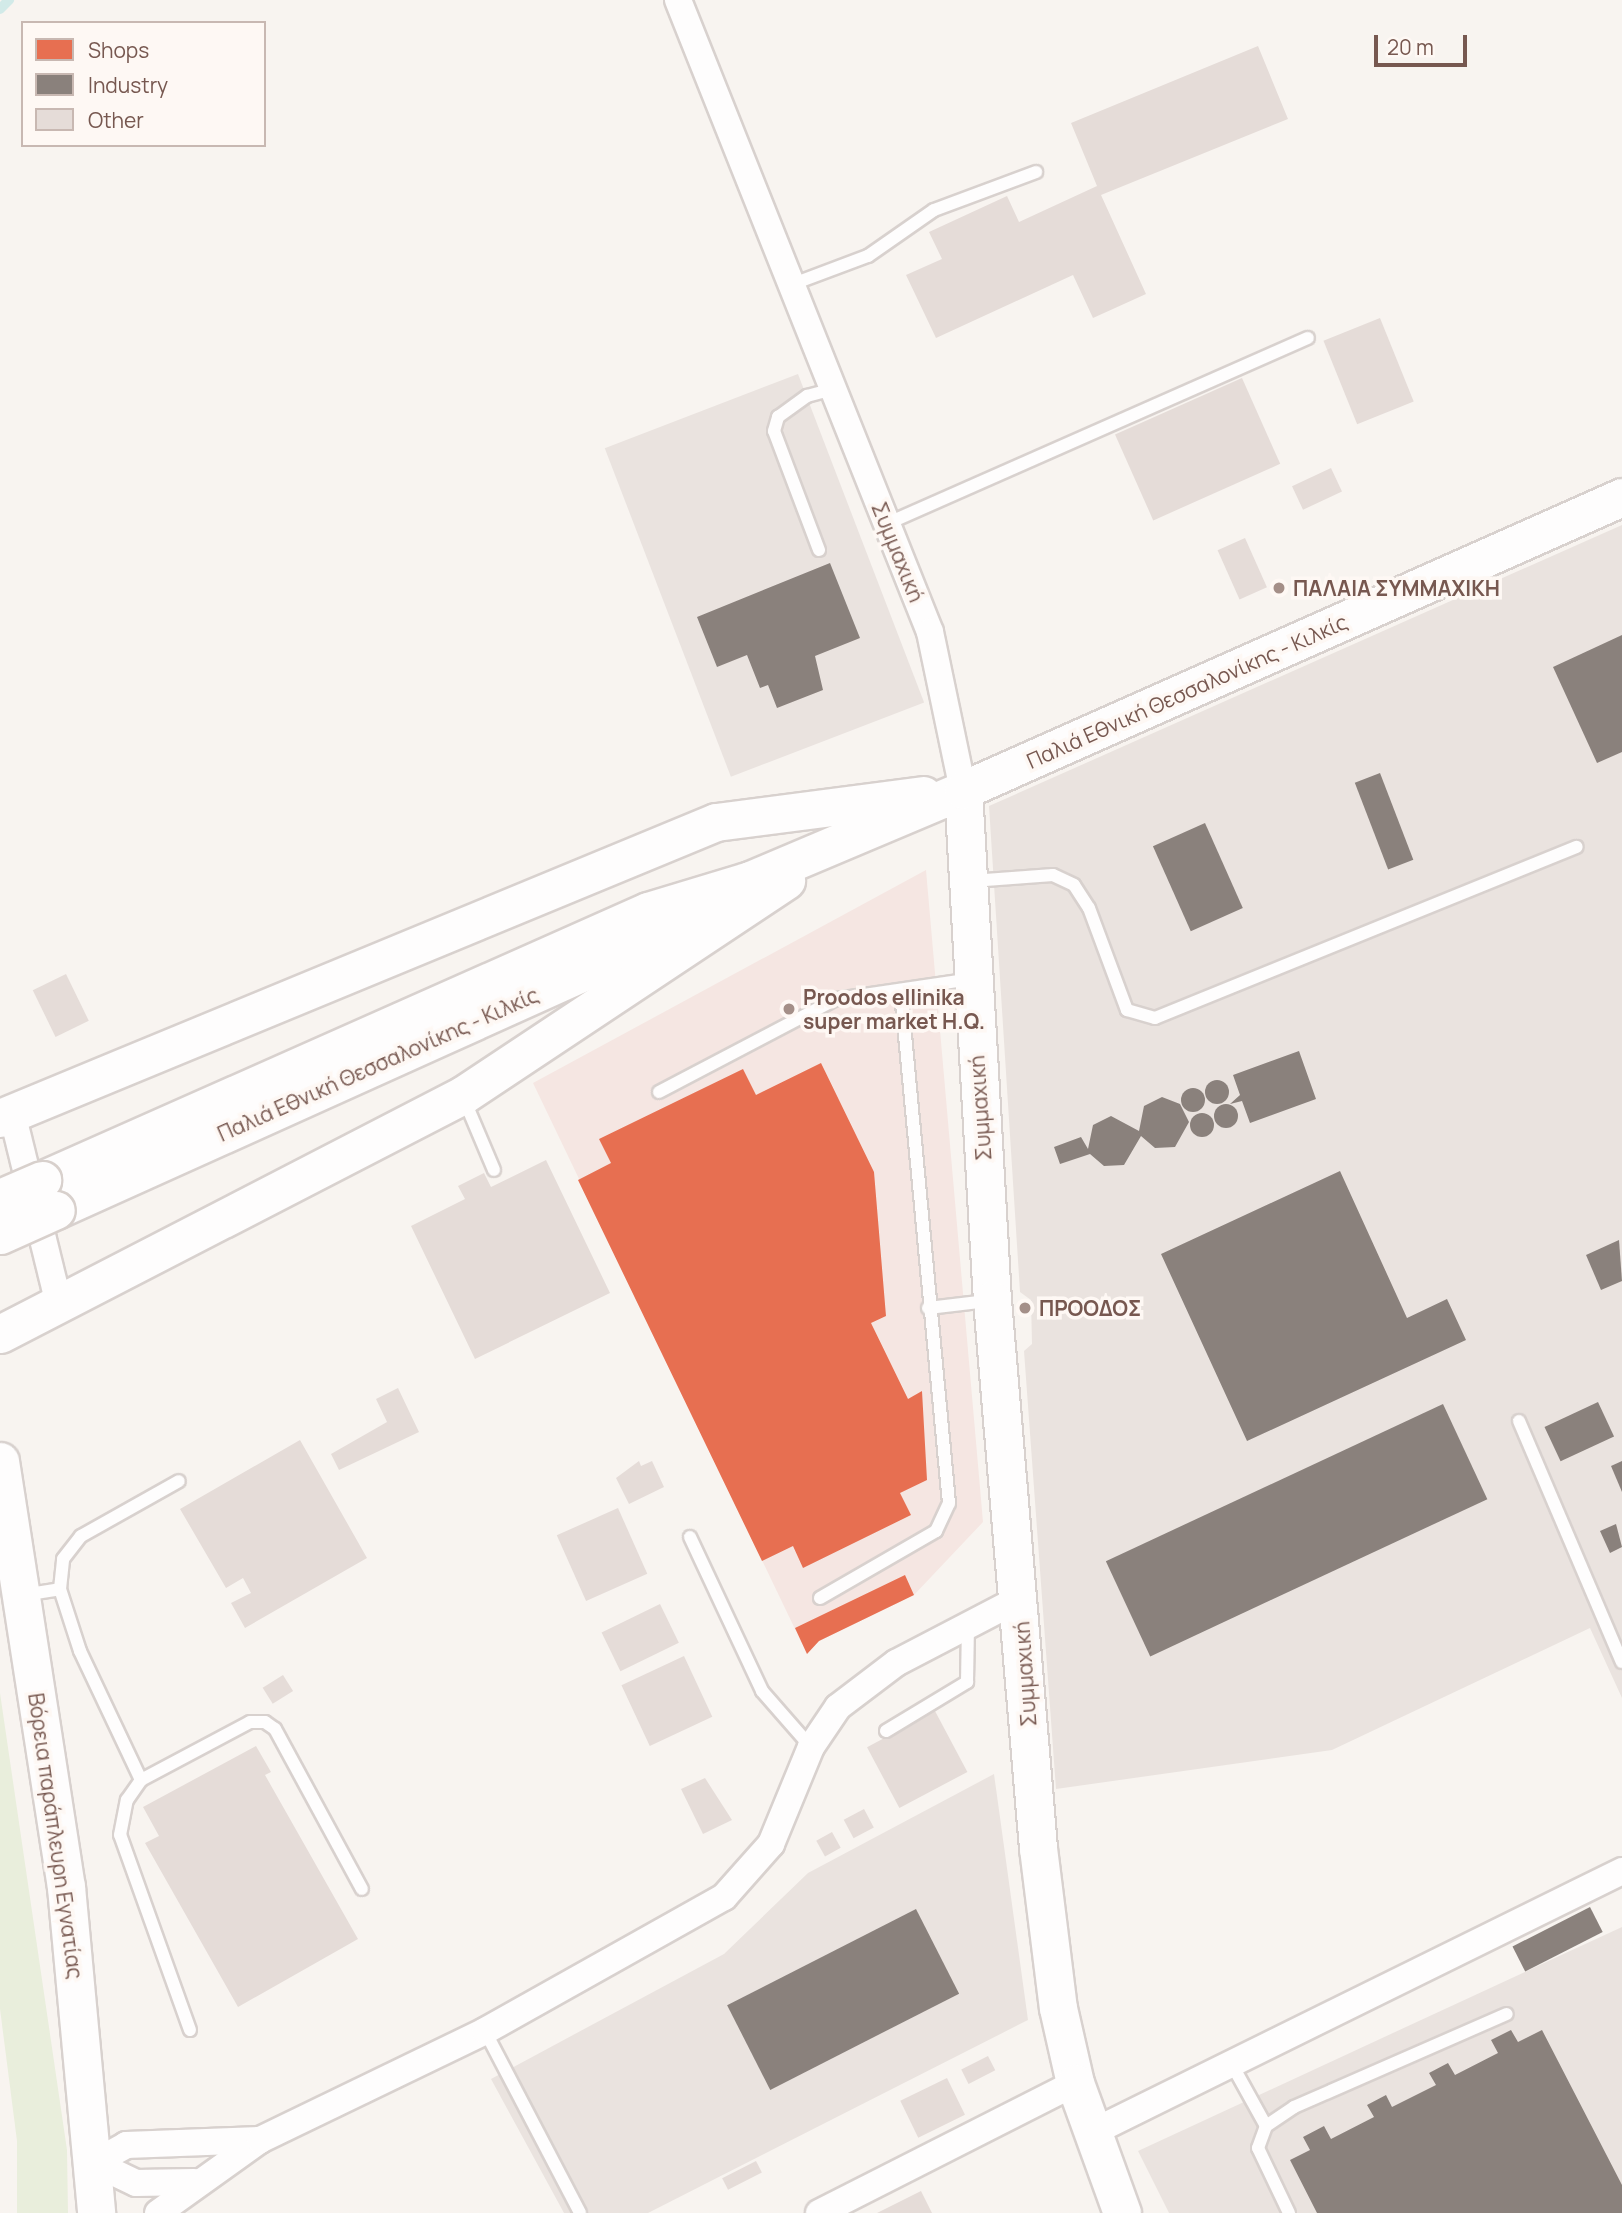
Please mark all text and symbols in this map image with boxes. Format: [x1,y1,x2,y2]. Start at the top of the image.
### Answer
legend [21,21,266,147]
scale bar [1377,21,1470,65]
text: 20 m [1387,33,1434,61]
text: Shops [88,36,149,64]
text: Industry [88,71,168,99]
text: Other [88,106,144,134]
street label: Συμμαχική [867,498,929,606]
place label: ΠΑΛΑΙΑ ΣΥΜΜΑΧΙΚΗ [1293,575,1500,601]
marker: ΠΑΛΑΙΑ ΣΥΜΜΑΧΙΚΗ [1271,580,1287,596]
street label: Παλιά Εθνική Θεσσαλονίκης - Κιλκίς [1023,609,1351,773]
street label: Παλιά Εθνική Θεσσαλονίκης - Κιλκίς [214,982,542,1146]
place label: Proodos ellinika super market H.Q. [803,984,985,1034]
marker: Proodos ellinika super market H.Q. [781,1001,797,1017]
street label: Συμμαχική [964,1055,996,1161]
place label: ΠΡΟΟΔΟΣ [1039,1295,1141,1321]
marker: ΠΡΟΟΔΟΣ [1017,1300,1033,1316]
street label: Συμμαχική [1009,1621,1041,1727]
street label: Βόρεια παράπλευρη Εγνατίας [23,1691,89,1981]

